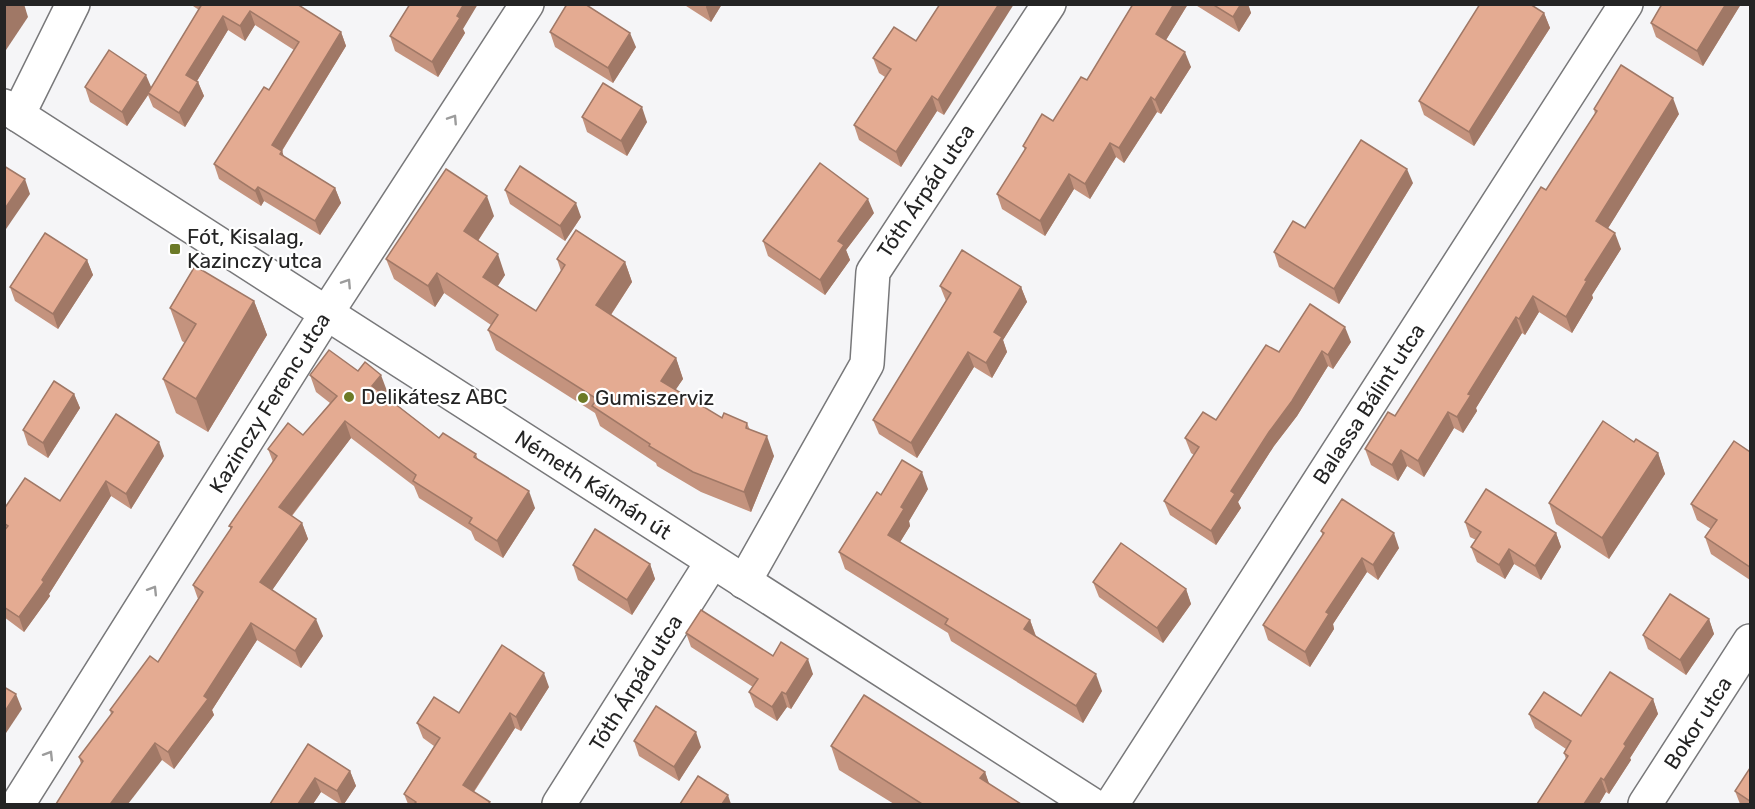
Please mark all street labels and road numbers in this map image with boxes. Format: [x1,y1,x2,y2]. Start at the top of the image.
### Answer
street label: Tóth Árpád utca [872,119,979,262]
street label: Kazinczy Ferenc utca [204,308,335,497]
street label: Balassa Bálint utca [1307,319,1430,489]
street label: Németh Kálmán út [511,425,676,544]
street label: Tóth Árpád utca [584,610,687,755]
street label: Bokor utca [1658,672,1737,774]

